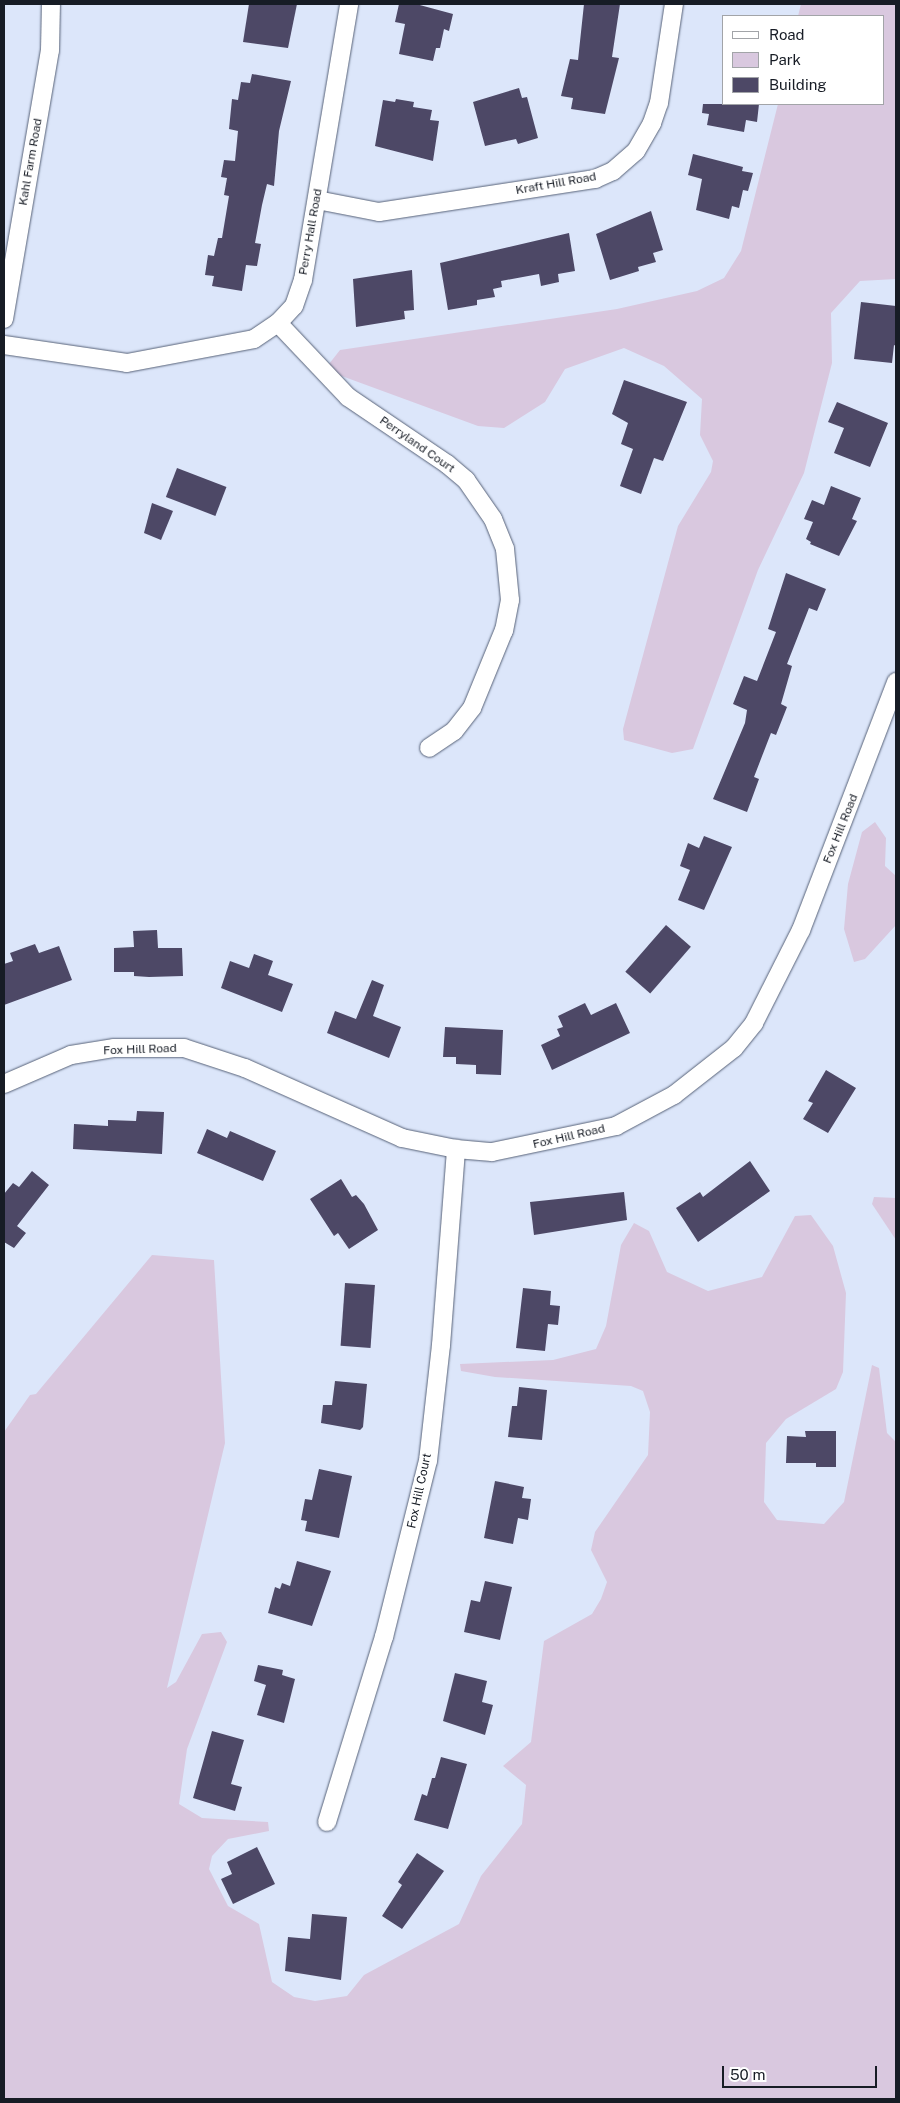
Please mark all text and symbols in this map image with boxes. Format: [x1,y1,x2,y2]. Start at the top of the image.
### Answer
legend [722,15,885,105]
text: Road [769,26,805,43]
text: Park [769,51,801,68]
text: Building [769,76,827,93]
street label: Kahl Farm Road [16,117,46,207]
street label: Kraft Hill Road [515,170,597,198]
street label: Perry Hall Road [296,188,326,276]
street label: Perryland Court [377,414,457,476]
street label: Fox Hill Road [821,792,861,866]
street label: Fox Hill Road [103,1042,177,1058]
street label: Fox Hill Road [531,1122,607,1152]
street label: Fox Hill Court [405,1452,435,1530]
scale bar [725,2056,880,2088]
text: 50 m [730,2066,765,2083]

